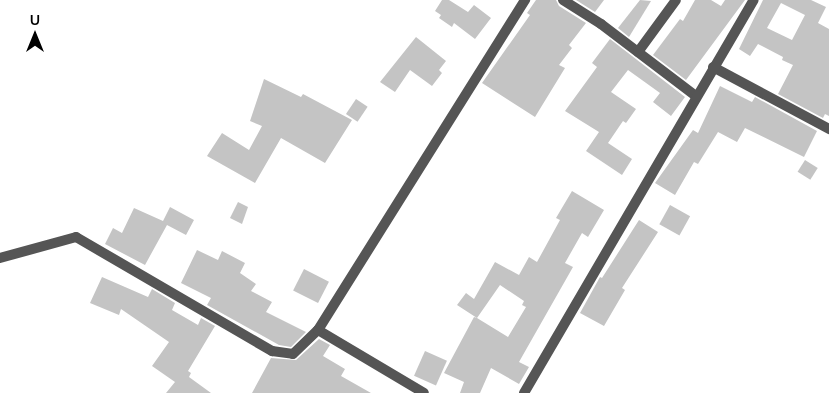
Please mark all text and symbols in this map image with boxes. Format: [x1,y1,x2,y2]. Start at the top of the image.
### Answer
north arrow [10,10,60,60]
text: U [30,11,40,29]

